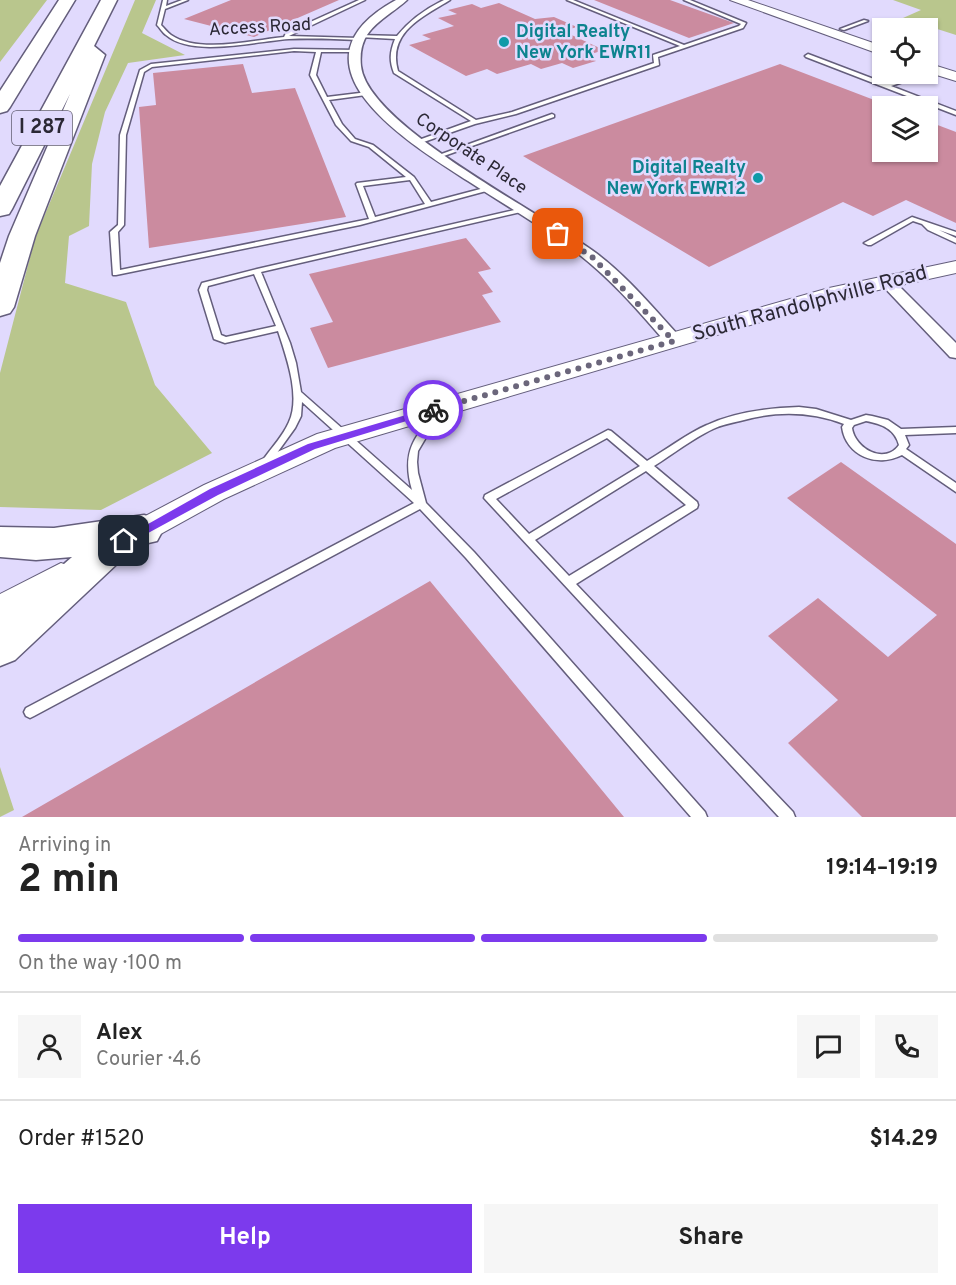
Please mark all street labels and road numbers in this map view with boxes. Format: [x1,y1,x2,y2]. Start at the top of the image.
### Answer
street label: Access Road [208,14,312,42]
street label: Corporate Place [411,108,531,200]
road number: I 287 [12,111,72,145]
street label: South Randolphville Road [690,260,930,348]

